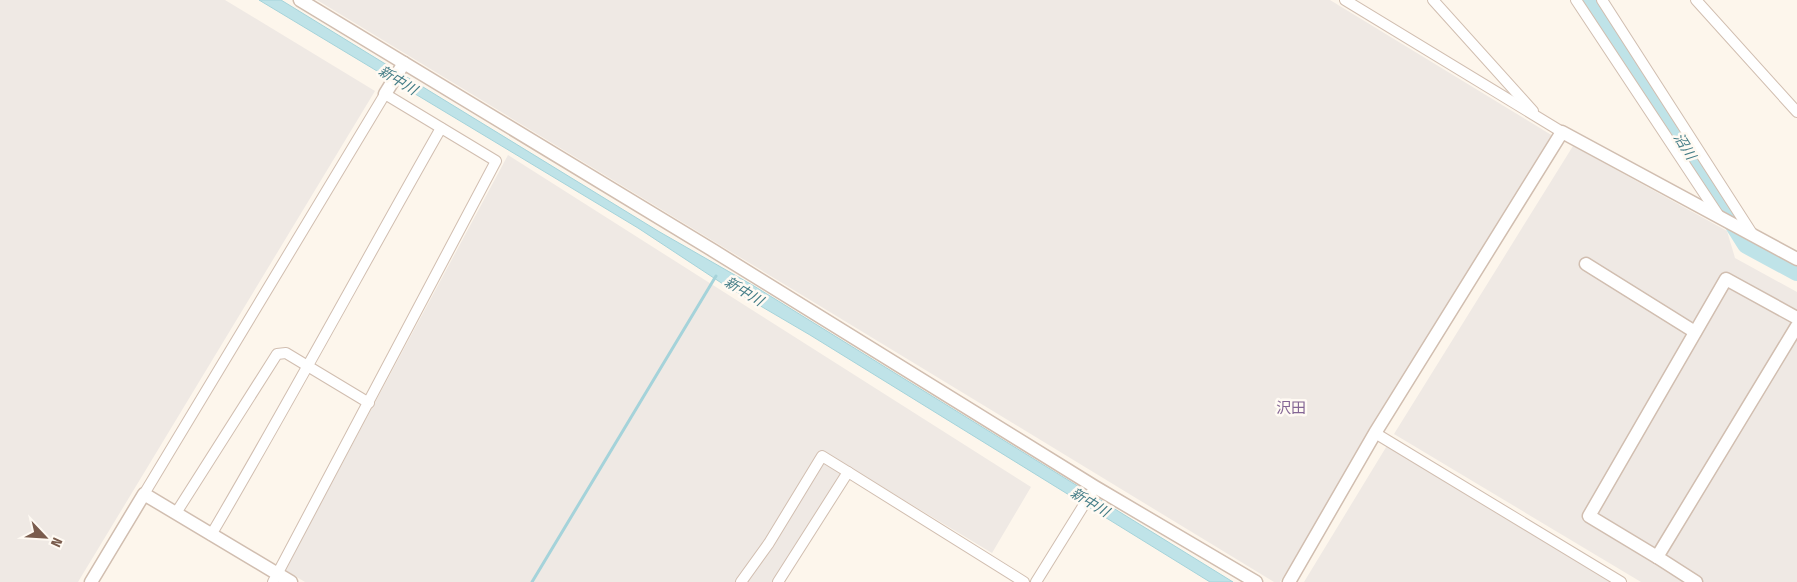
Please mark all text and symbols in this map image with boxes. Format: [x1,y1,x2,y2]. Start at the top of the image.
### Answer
water label: 新中川 [375,62,422,100]
water label: 沼川 [1670,130,1700,164]
water label: 新中川 [721,273,768,311]
district label: 沢田 [1276,399,1306,417]
water label: 新中川 [1067,484,1114,522]
north arrow [20,512,70,562]
text: N [47,535,66,550]

